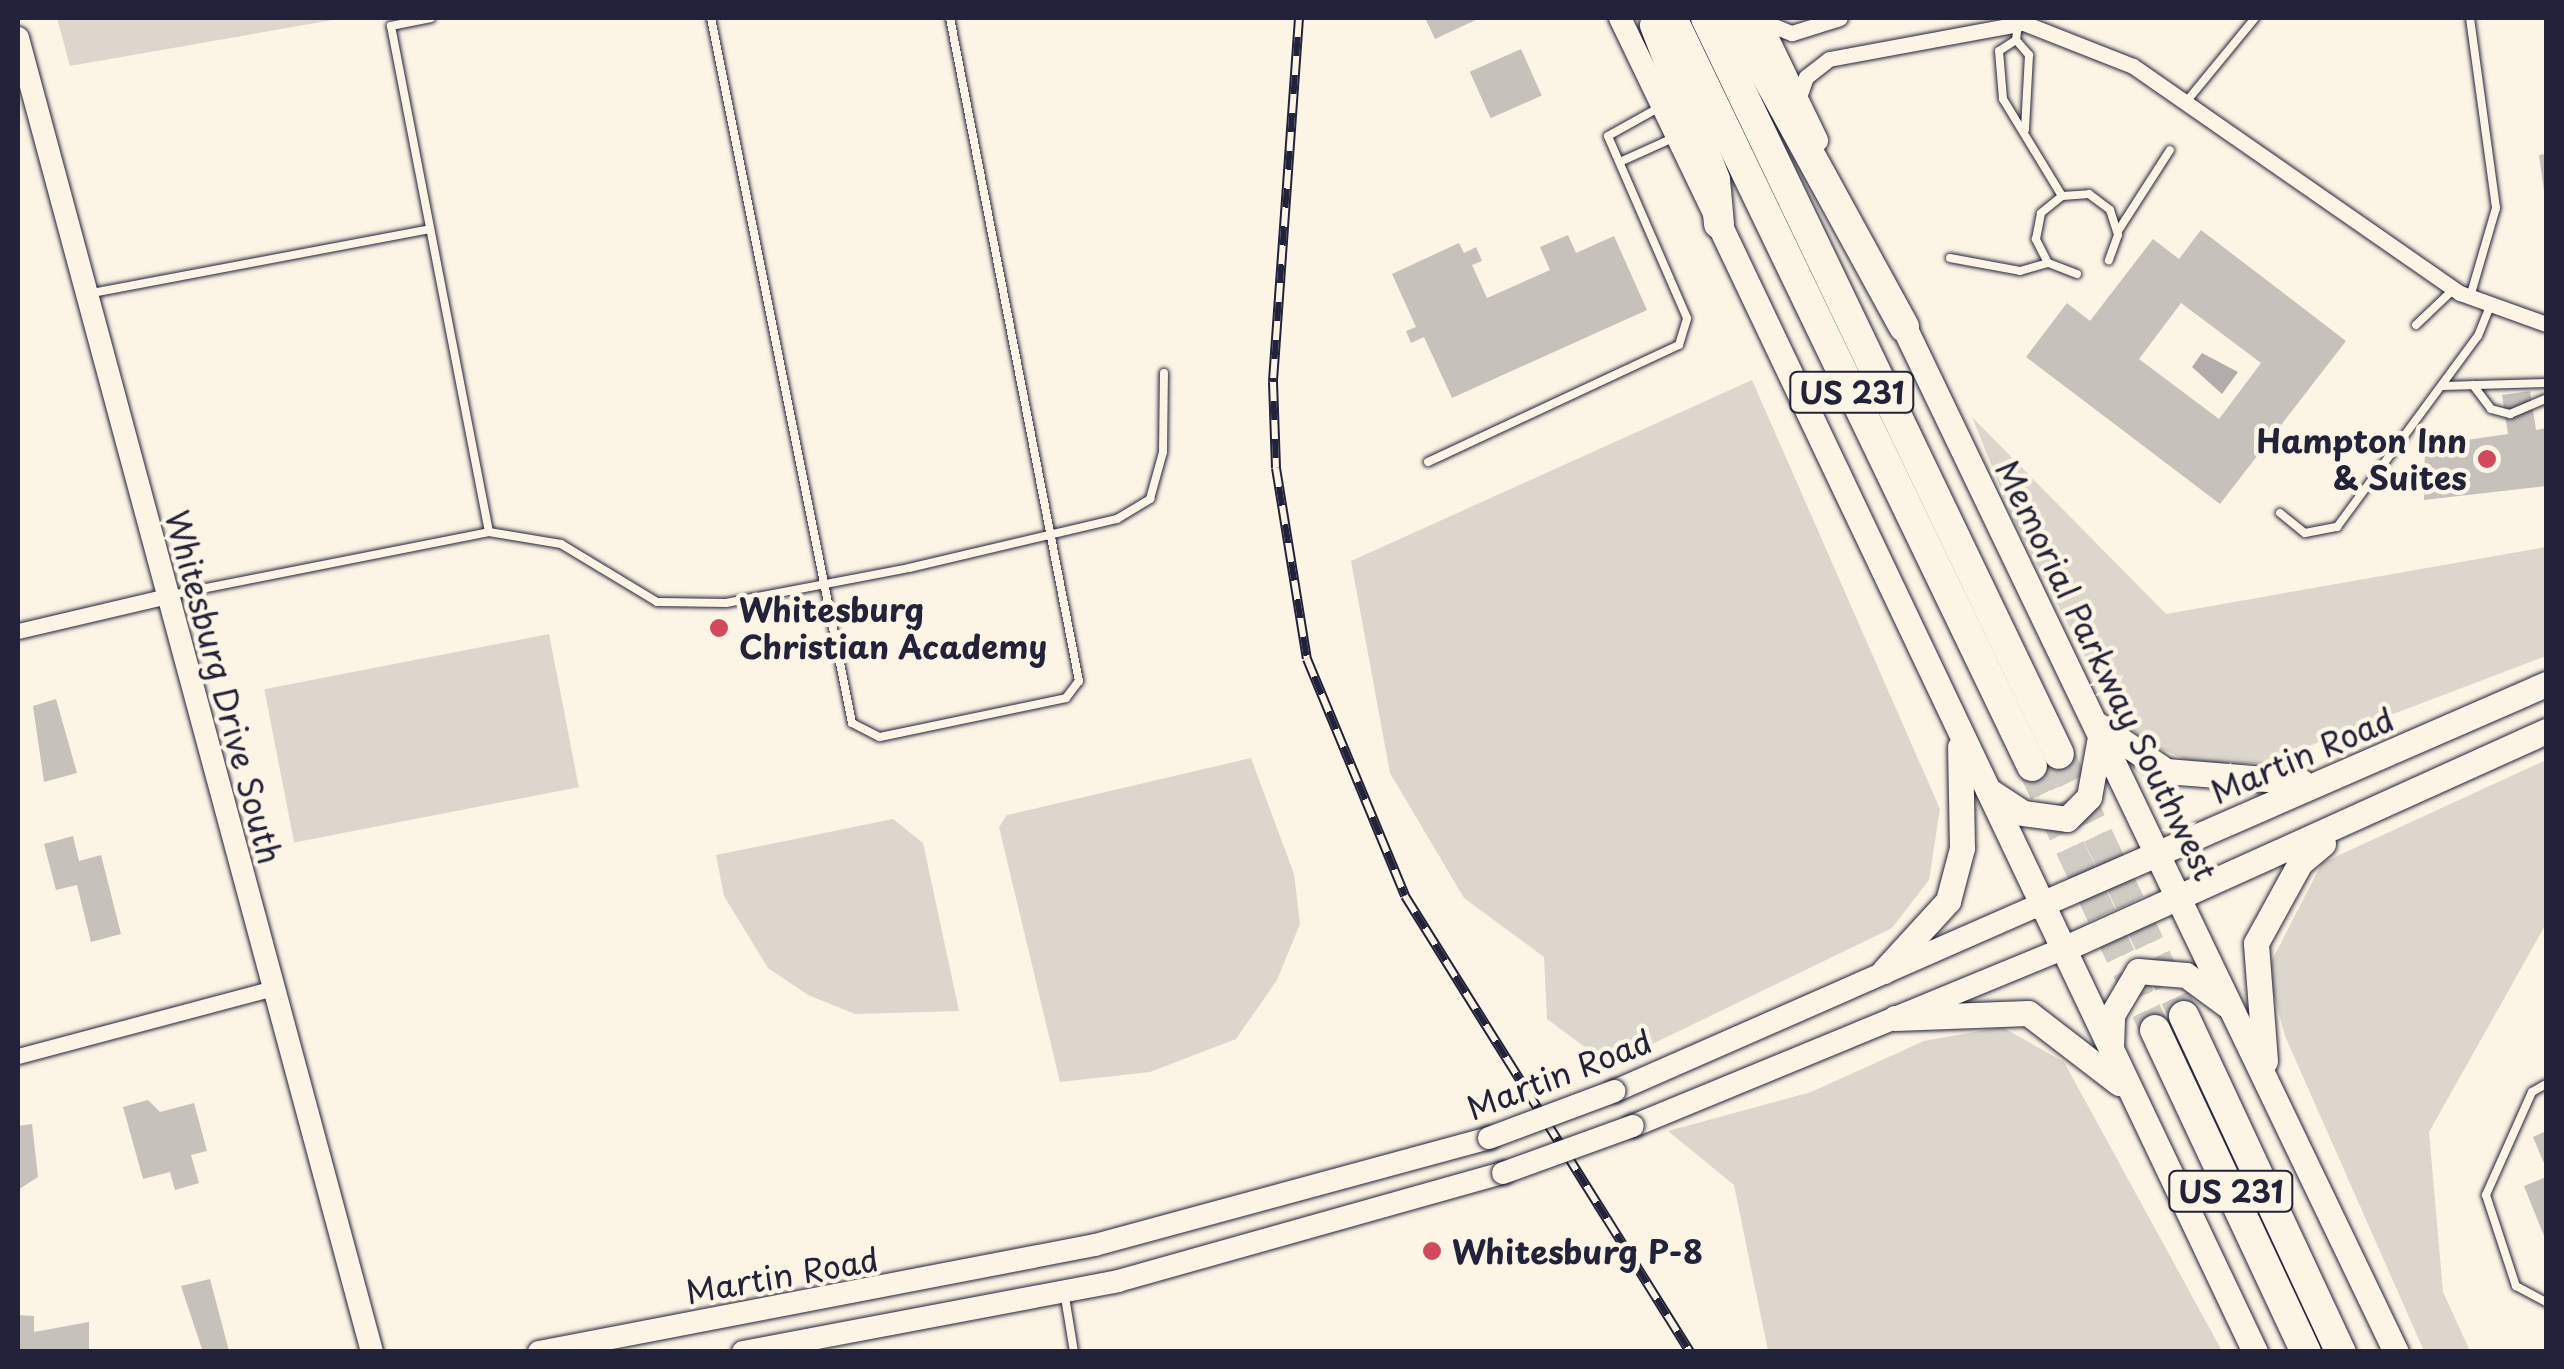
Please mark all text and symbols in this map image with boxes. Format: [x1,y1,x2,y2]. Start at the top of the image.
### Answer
road number: US 231 [1790,367,1914,417]
place label: Hampton Inn & Suites [2256,422,2467,497]
marker: Hampton Inn & Suites [2476,448,2498,470]
street label: Memorial Parkway Southwest [1988,453,2226,887]
street label: Whitesburg Drive South [158,506,290,868]
place label: Whitesburg Christian Academy [739,591,1050,666]
marker: Whitesburg Christian Academy [708,617,730,639]
street label: Martin Road [2205,699,2399,811]
street label: Martin Road [1461,1021,1657,1127]
road number: US 231 [2168,1166,2294,1216]
place label: Whitesburg P-8 [1452,1232,1702,1270]
street label: Martin Road [683,1239,881,1311]
marker: Whitesburg P-8 [1421,1240,1443,1262]

